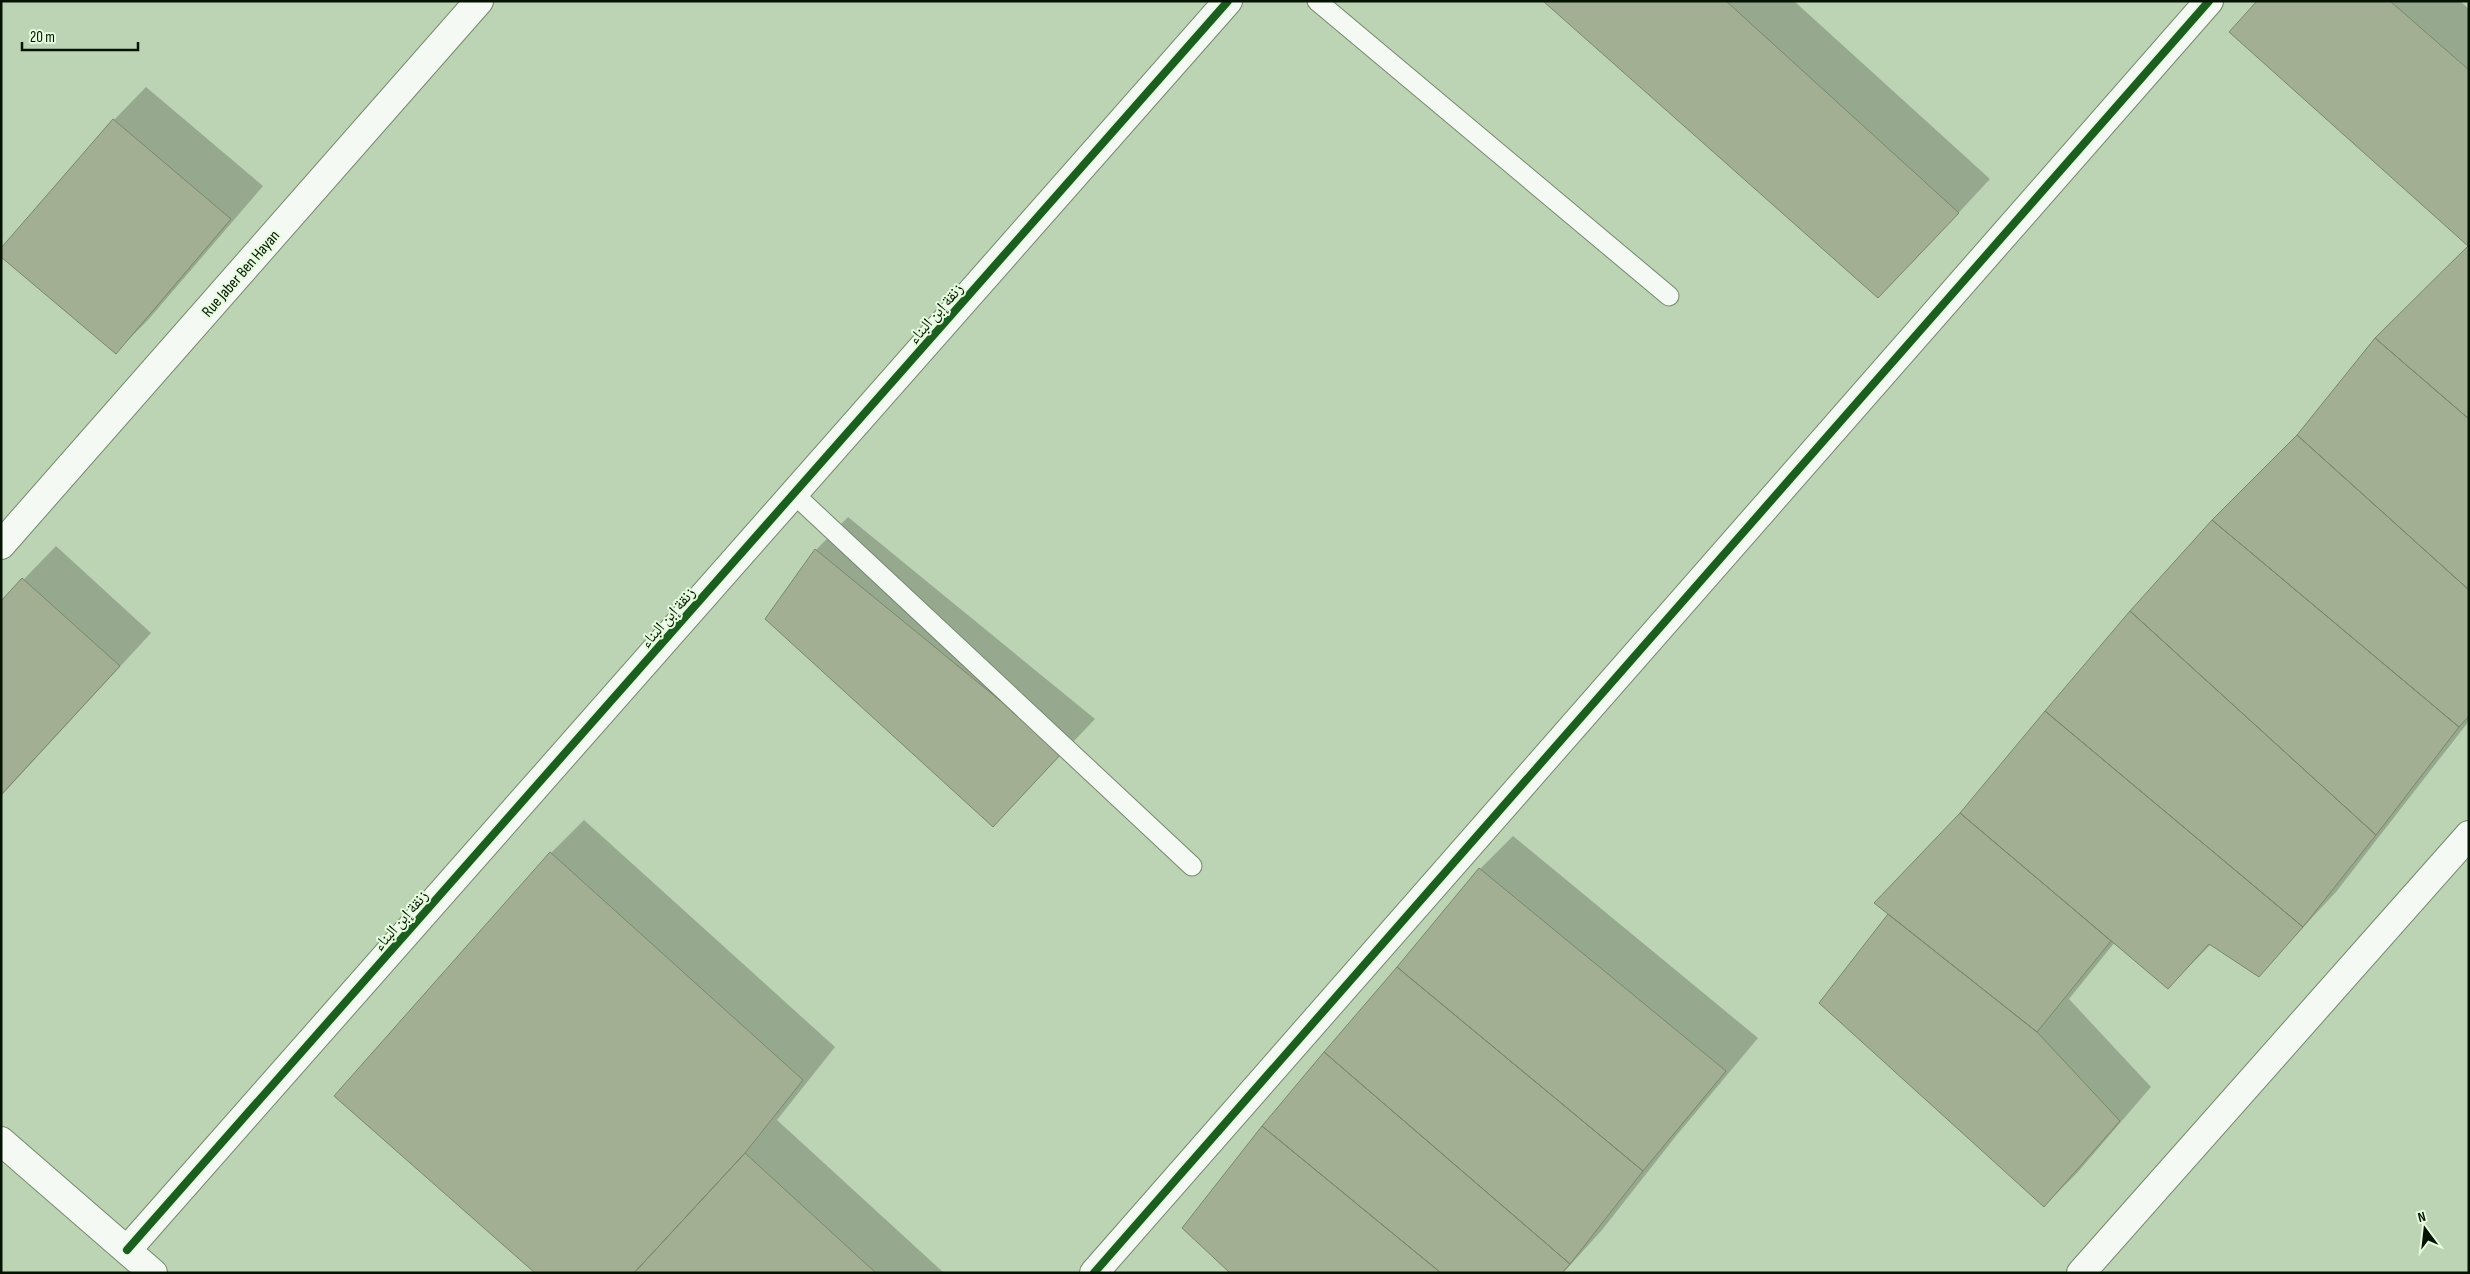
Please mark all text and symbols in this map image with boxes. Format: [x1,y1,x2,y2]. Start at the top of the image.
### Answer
scale bar [22,20,139,52]
text: 20 m [30,28,55,47]
street label: Rue Jaber Ben Hayan [198,227,284,321]
street label: زنقة إبن البناء [905,280,968,348]
street label: زنقة إبن البناء [637,584,700,652]
street label: زنقة إبن البناء [370,887,433,955]
north arrow [2400,1204,2450,1254]
text: N [2416,1208,2428,1226]

